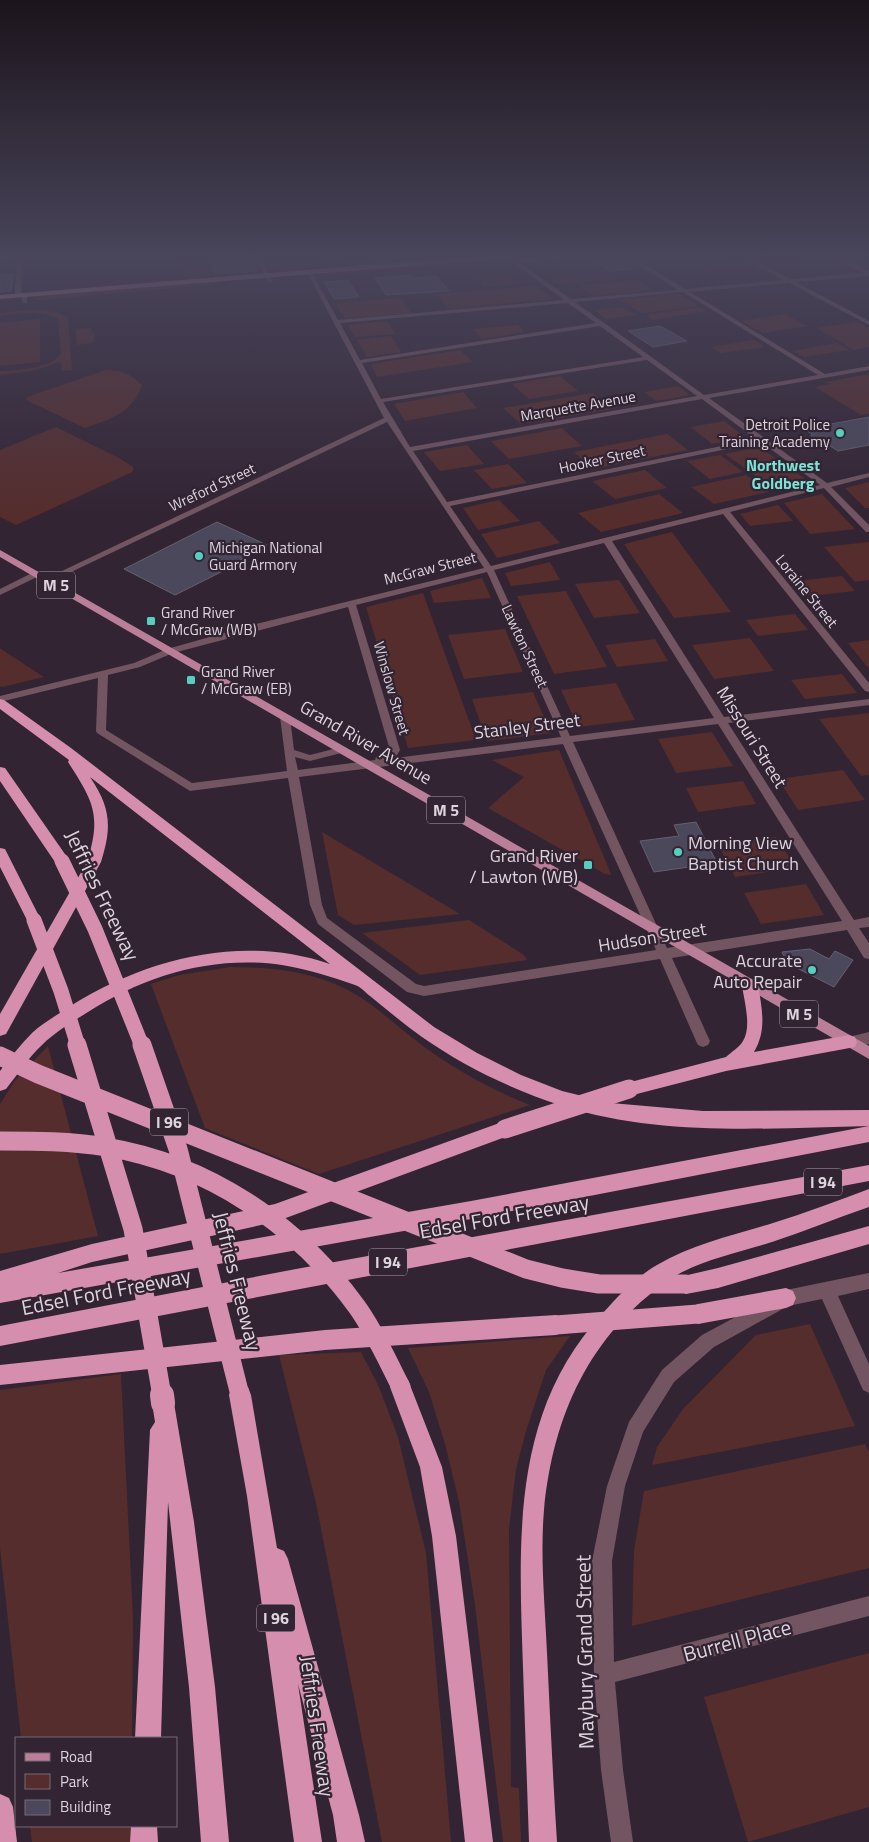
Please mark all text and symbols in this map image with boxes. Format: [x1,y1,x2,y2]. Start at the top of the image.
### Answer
street label: Marquette Avenue [518,385,638,427]
place label: Detroit Police Training Academy [719,413,830,453]
marker: Detroit Police Training Academy [834,427,846,439]
street label: Hooker Street [557,438,648,479]
district label: Northwest Goldberg [746,453,820,495]
street label: Wreford Street [165,457,260,517]
place label: Michigan National Guard Armory [209,536,323,576]
street label: McGraw Street [381,545,479,591]
street label: Loraine Street [770,549,844,633]
marker: Michigan National Guard Armory [193,550,205,562]
road number: M 5 [37,572,75,598]
place label: Grand River / McGraw (WB) [161,601,257,641]
street label: Lawton Street [496,601,555,692]
marker: Grand River / McGraw (WB) [145,615,157,627]
street label: Winslow Street [368,639,417,738]
place label: Grand River / McGraw (EB) [201,660,292,700]
marker: Grand River / McGraw (EB) [185,674,197,686]
street label: Missouri Street [710,681,794,794]
street label: Grand River Avenue [295,693,437,791]
street label: Stanley Street [472,706,582,746]
road number: M 5 [427,796,465,824]
street label: Jeffries Freeway [57,824,149,966]
place label: Morning View Baptist Church [688,829,799,877]
place label: Grand River / Lawton (WB) [469,842,578,890]
marker: Morning View Baptist Church [672,846,684,858]
marker: Grand River / Lawton (WB) [582,859,594,871]
street label: Hudson Street [596,915,709,959]
place label: Accurate Auto Repair [713,947,802,995]
marker: Accurate Auto Repair [806,964,818,976]
road number: M 5 [780,1001,818,1028]
road number: I 96 [150,1108,188,1136]
road number: I 94 [804,1168,842,1196]
street label: Edsel Ford Freeway [416,1185,592,1247]
street label: Jeffries Freeway [205,1208,271,1354]
road number: I 94 [369,1248,407,1276]
street label: Edsel Ford Freeway [18,1259,194,1323]
street label: Maybury Grand Street [566,1554,602,1749]
road number: I 96 [257,1605,295,1632]
street label: Burrell Place [679,1610,795,1670]
street label: Jeffries Freeway [292,1653,344,1799]
legend [15,1737,178,1827]
text: Road [60,1745,92,1768]
text: Park [60,1770,89,1793]
text: Building [60,1795,111,1818]

